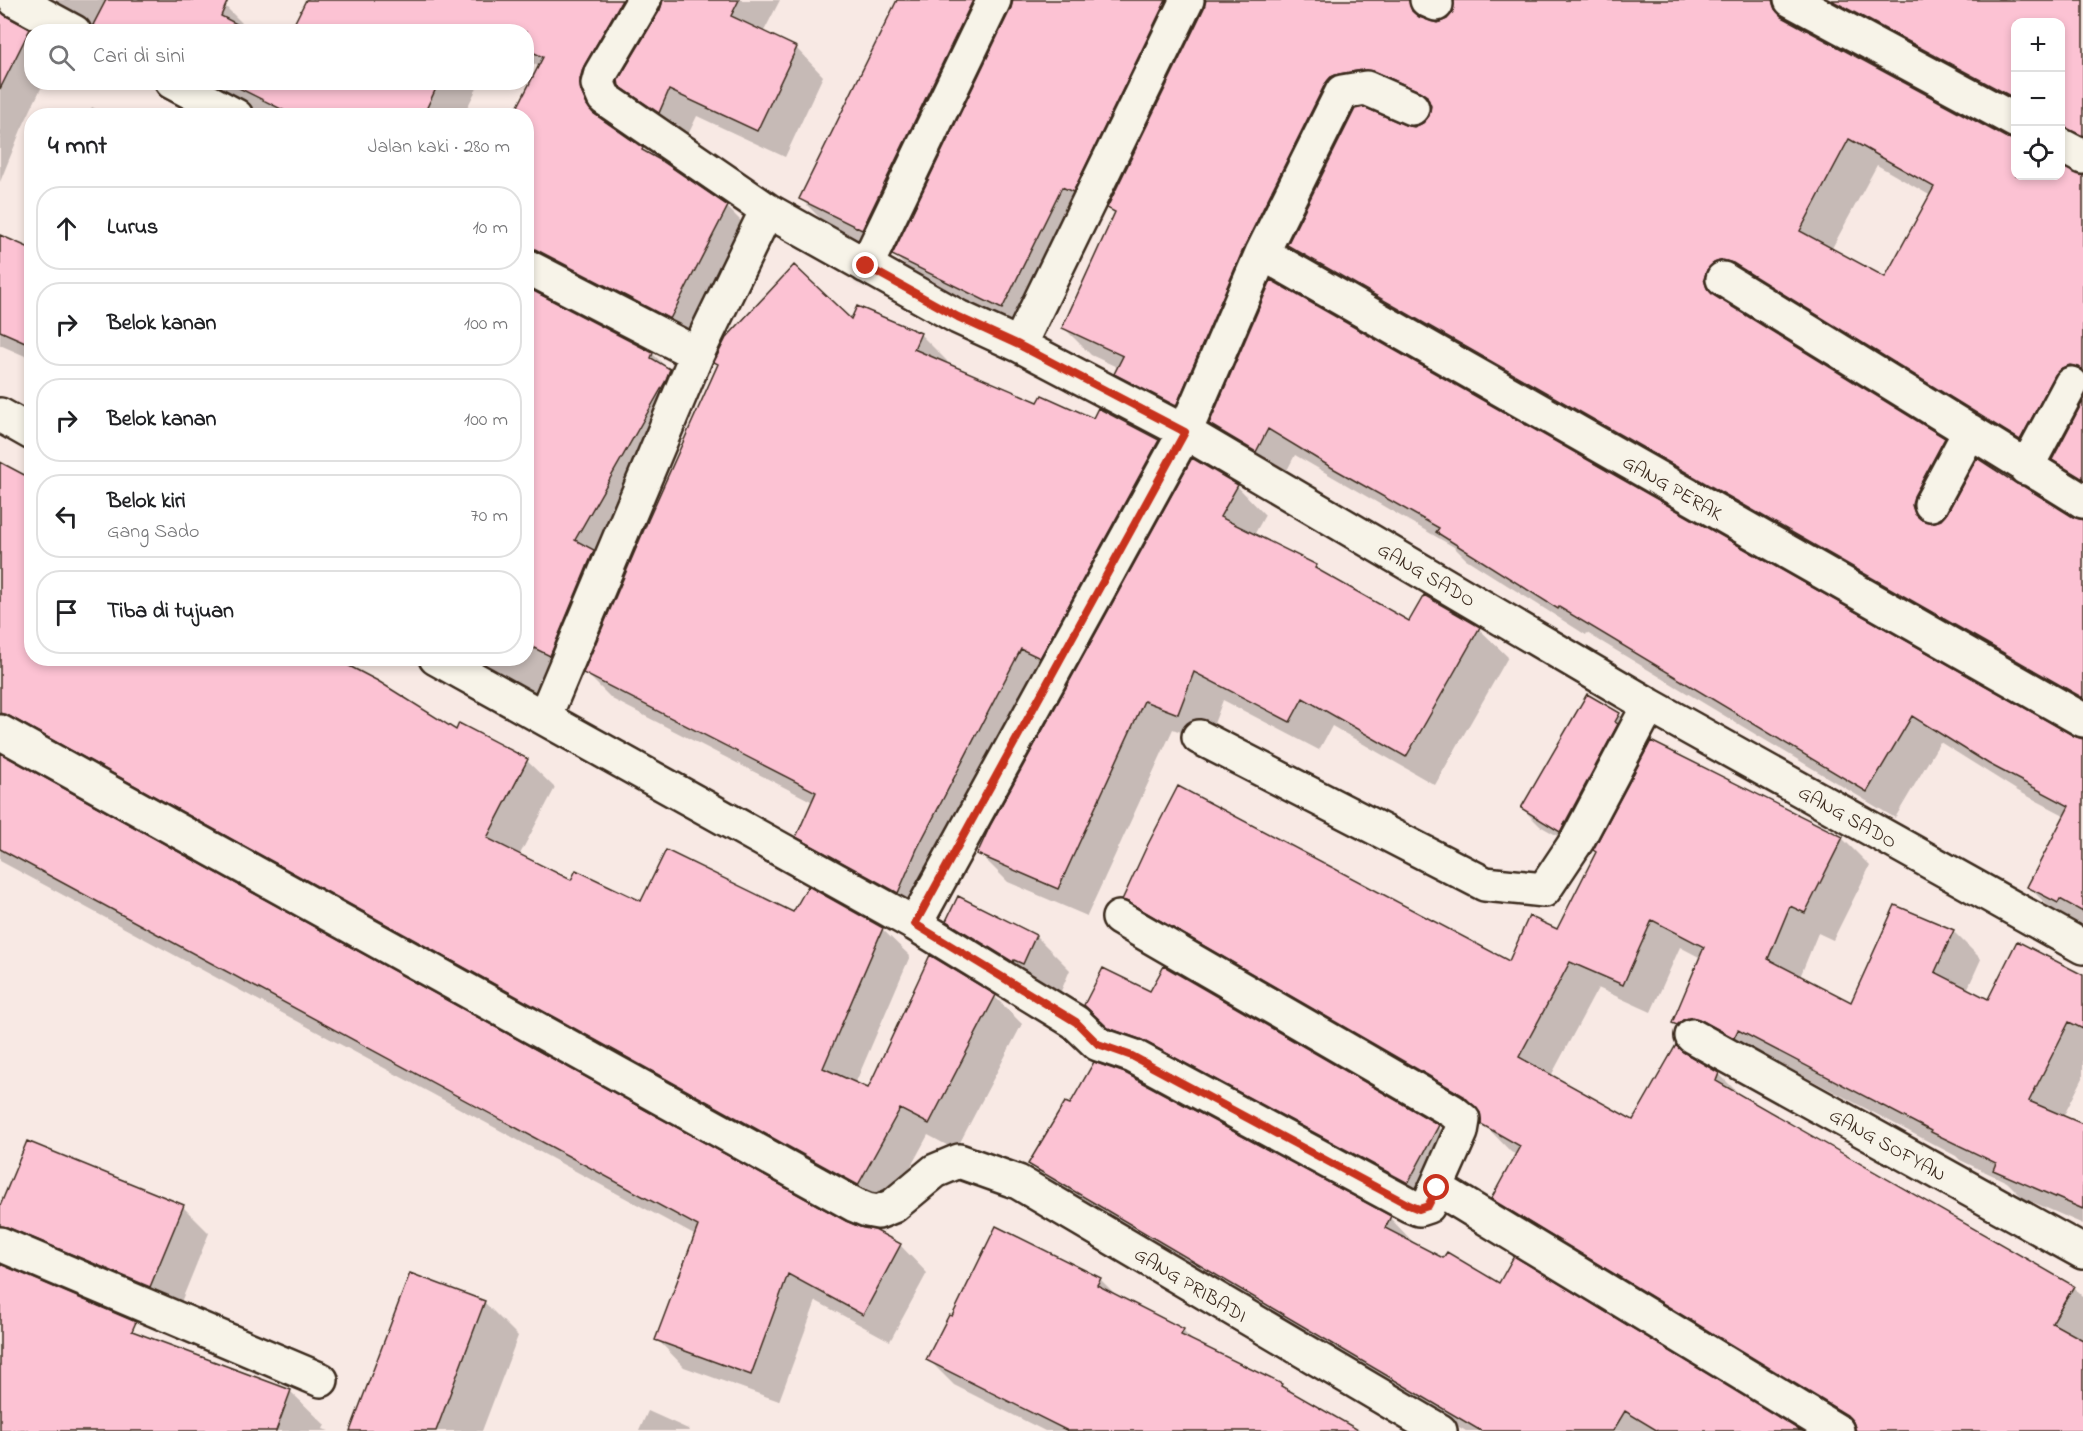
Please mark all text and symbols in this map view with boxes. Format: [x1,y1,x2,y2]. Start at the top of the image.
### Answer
map controls [2011,18,2065,180]
button: + [2011,18,2065,72]
search box [24,24,534,90]
icon: search [45,41,78,74]
text: Cari di sini [93,41,185,73]
button: − [2011,72,2065,126]
button: locate [2011,126,2065,180]
text: 4 mnt [48,128,107,166]
text: Jalan kaki · 280 m [368,133,510,162]
icon: ahead [50,212,83,245]
text: Lurus [107,212,158,244]
text: 10 m [472,214,508,243]
route end [852,252,878,278]
icon: right [50,308,83,341]
text: Belok kanan [107,308,216,340]
text: 100 m [464,310,508,339]
icon: right [50,404,83,437]
text: Belok kanan [107,404,216,436]
text: 100 m [464,406,508,435]
street label: GANG PERAK [1616,449,1728,530]
text: Belok kiri [107,486,186,518]
icon: left [50,500,83,533]
text: 70 m [471,502,508,531]
text: Gang Sado [107,518,199,547]
street label: GANG SADO [1371,536,1480,616]
icon: arrive [50,596,83,629]
text: Tiba di tujuan [107,596,234,628]
street label: GANG SADO [1792,779,1901,857]
street label: GANG SOFYAN [1823,1102,1950,1190]
route start [1423,1174,1449,1200]
street label: GANG PRIBADI [1128,1241,1252,1331]

